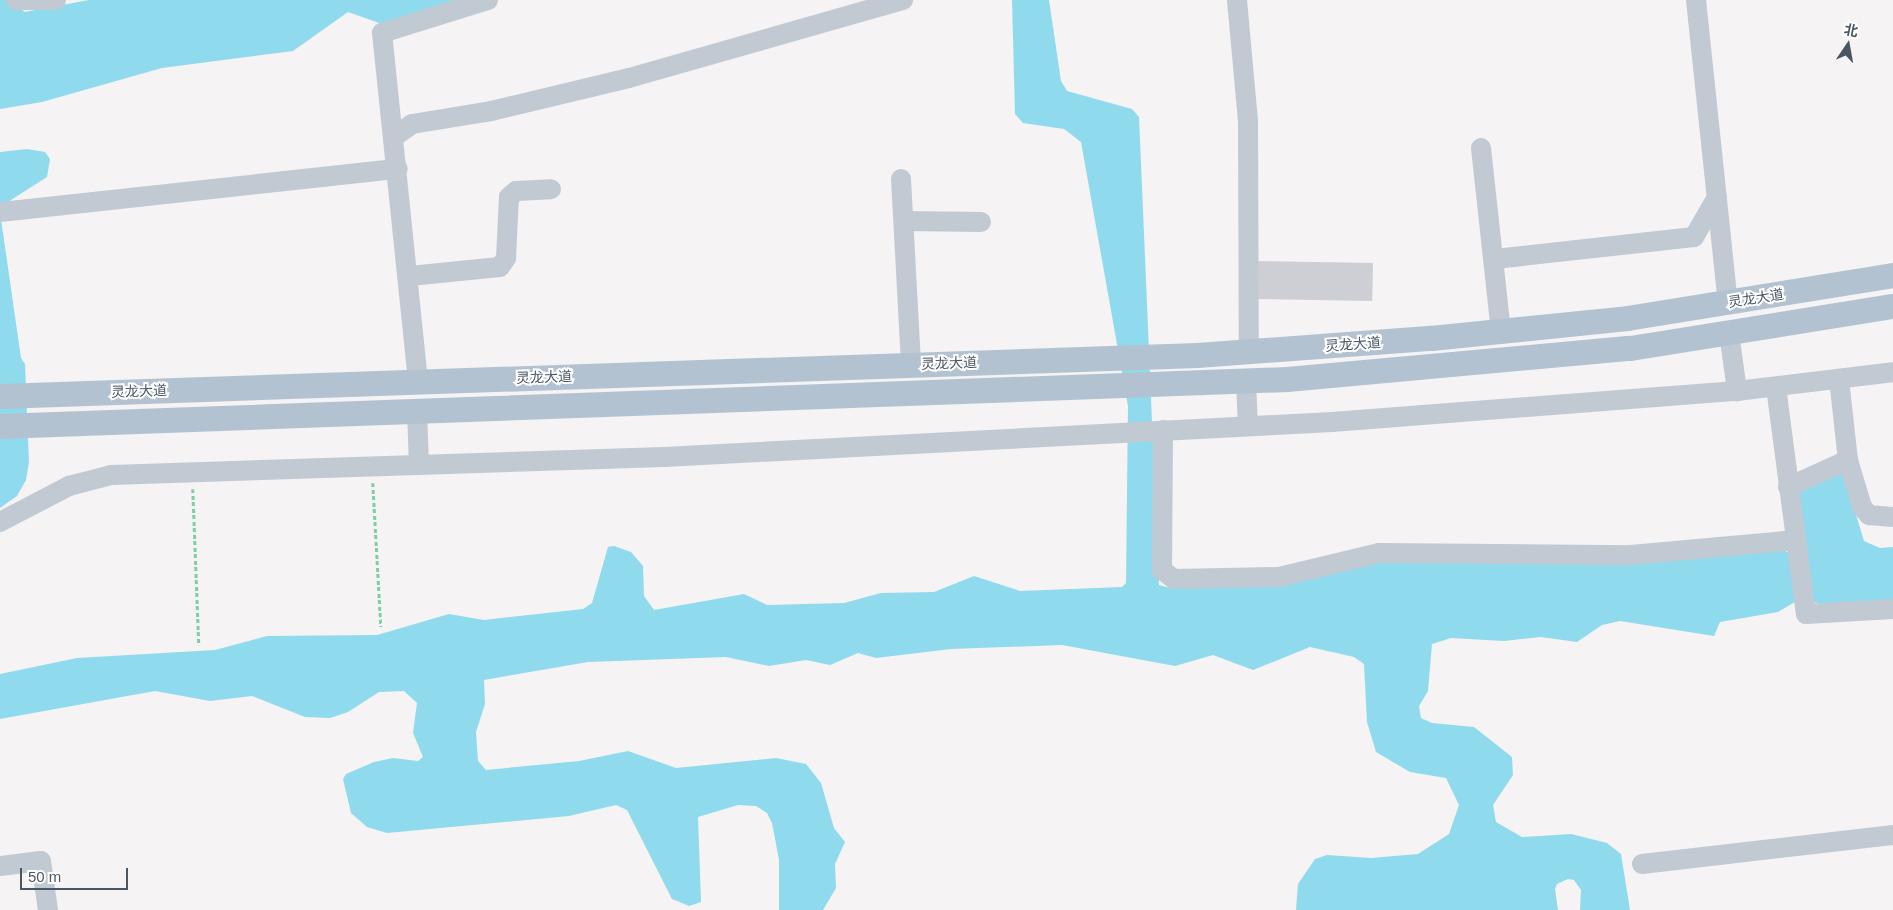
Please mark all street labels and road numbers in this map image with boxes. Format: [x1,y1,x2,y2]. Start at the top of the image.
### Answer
street label: 灵龙大道 [1727,285,1785,311]
street label: 灵龙大道 [1324,334,1382,354]
street label: 灵龙大道 [921,354,977,372]
street label: 灵龙大道 [516,368,572,386]
street label: 灵龙大道 [111,382,167,400]

